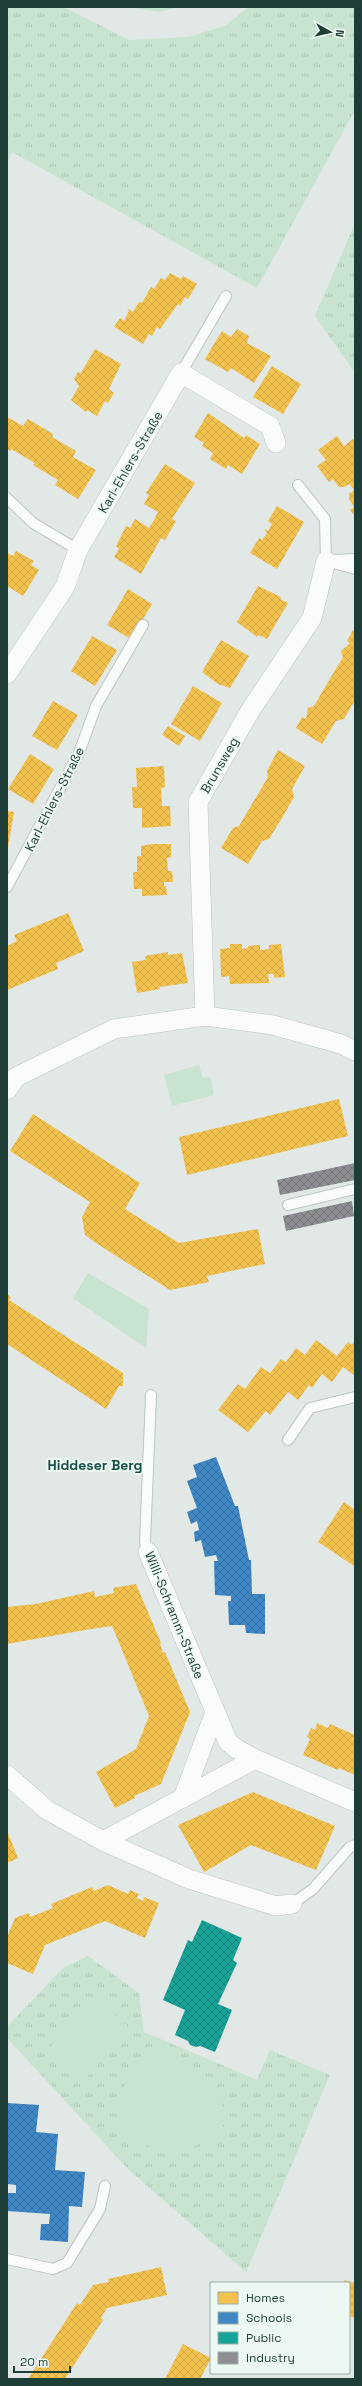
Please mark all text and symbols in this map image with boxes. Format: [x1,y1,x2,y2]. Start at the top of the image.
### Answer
north arrow [310,12,350,52]
text: N [332,29,347,38]
street label: Karl-Ehlers-Straße [94,408,167,516]
street label: Brunsweg [196,734,242,797]
street label: Karl-Ehlers-Straße [21,744,88,854]
district label: Hiddeser Berg [48,1456,142,1474]
street label: Willi-Schramm-Straße [141,1549,208,1681]
legend [210,2282,350,2374]
text: Homes [246,2290,285,2306]
text: Schools [246,2310,292,2326]
text: Public [246,2330,281,2346]
scale bar [14,2348,70,2374]
text: Industry [246,2350,295,2366]
text: 20 m [20,2354,48,2370]

